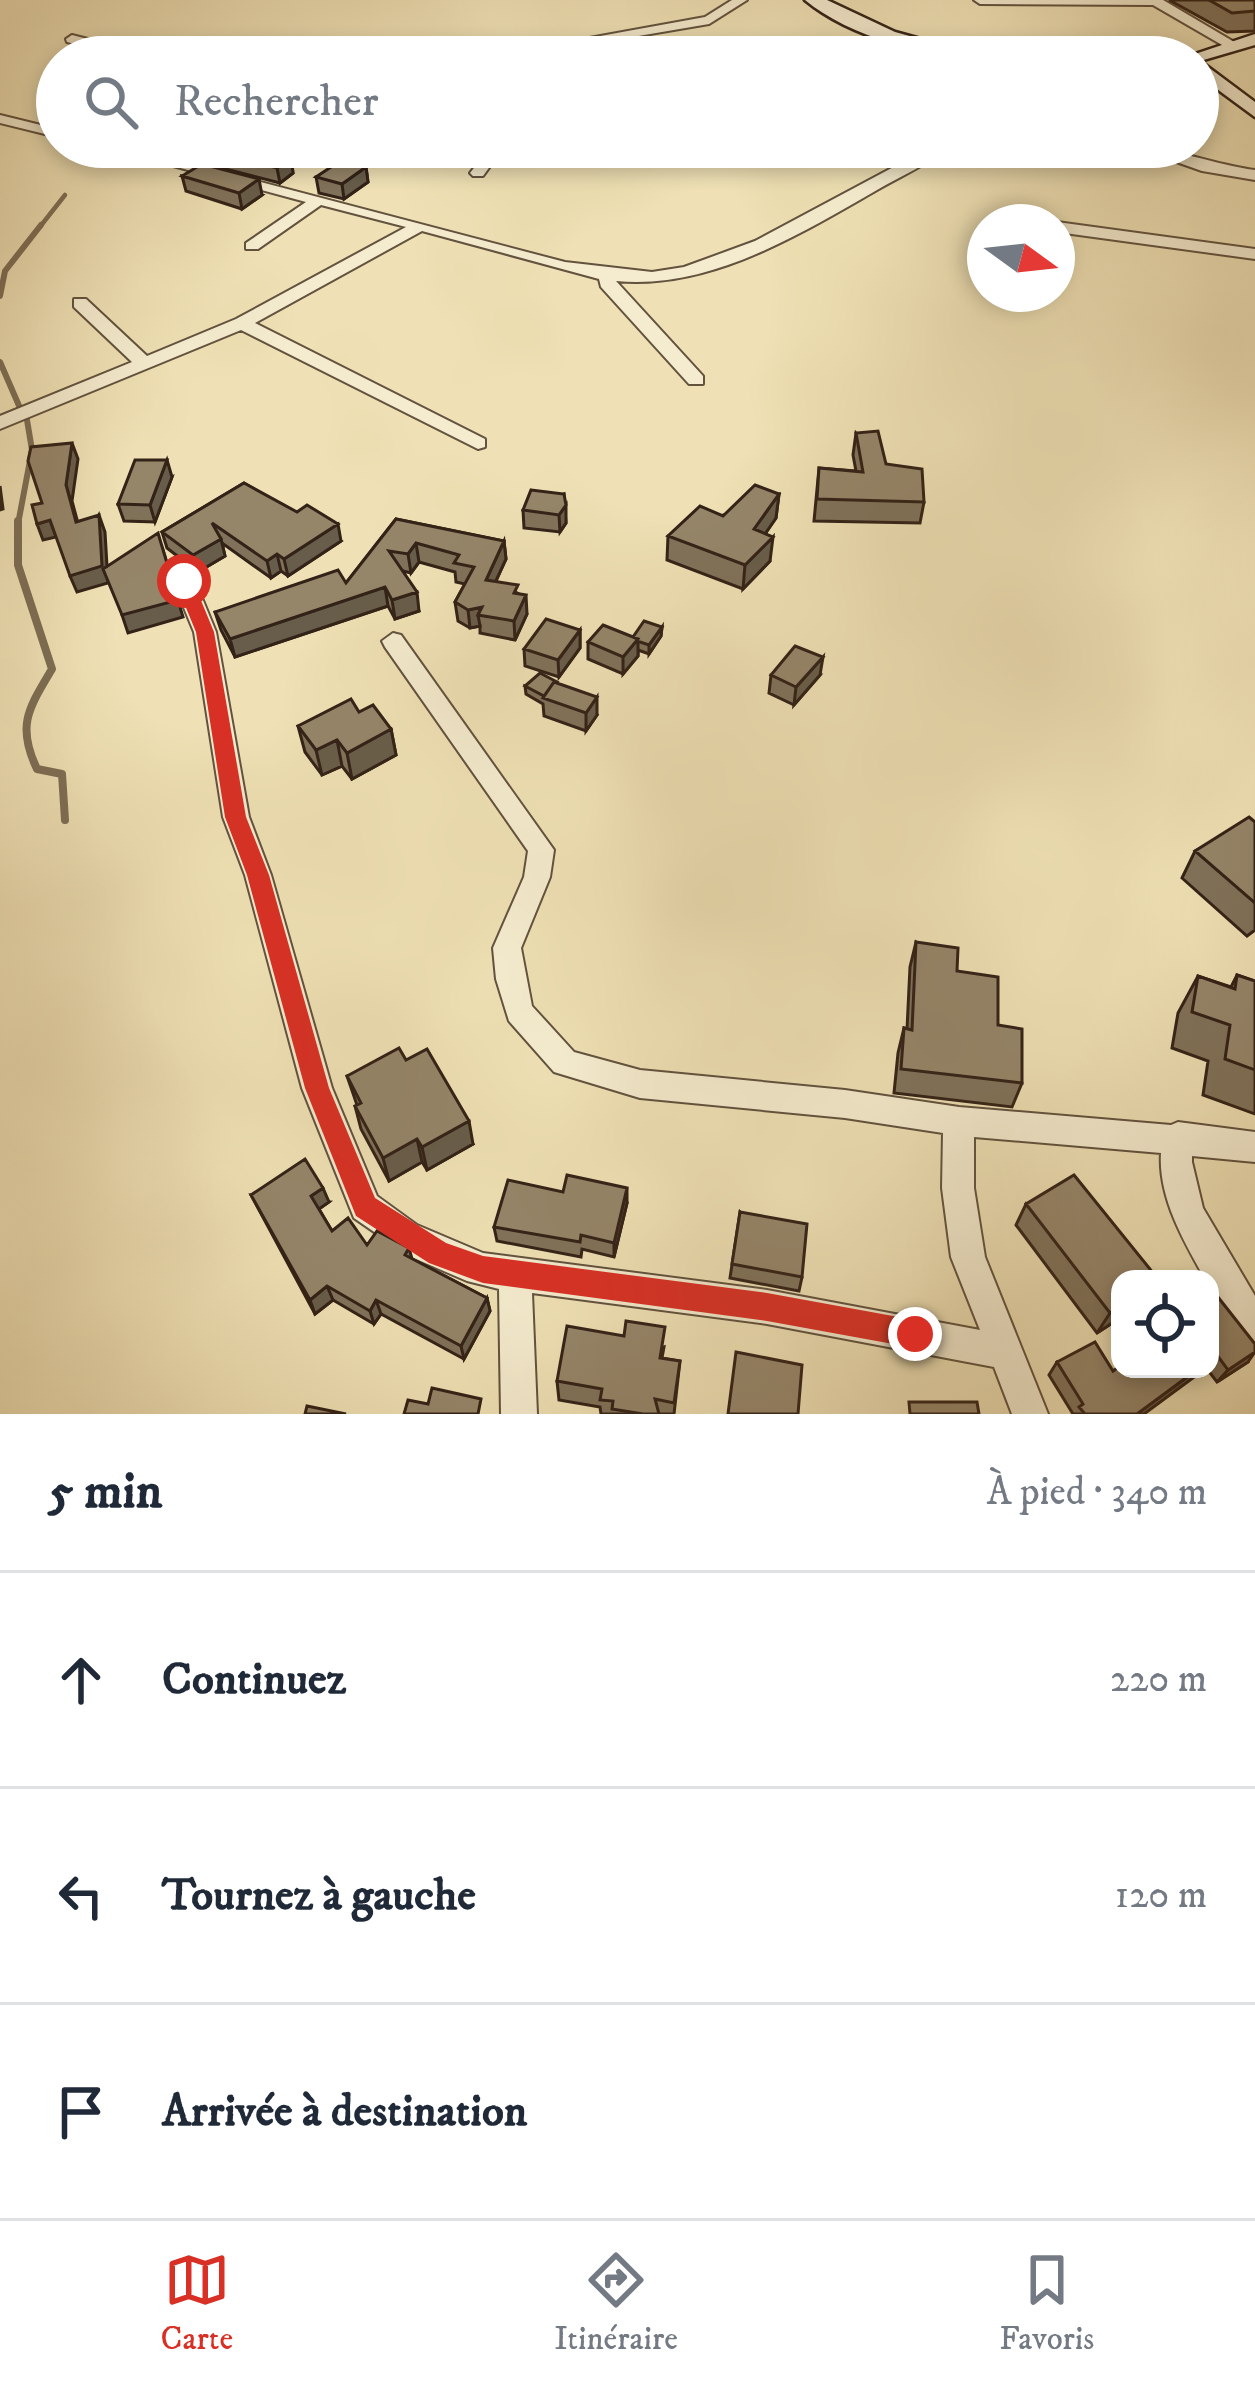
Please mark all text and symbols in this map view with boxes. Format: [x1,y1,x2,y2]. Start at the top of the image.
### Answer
search box [36,36,1219,168]
icon: search [78,69,144,135]
text: Rechercher [174,74,379,130]
north arrow [967,204,1075,312]
route start [157,554,211,608]
map controls [1111,1270,1219,1378]
button: locate [1111,1270,1219,1378]
route end [888,1307,942,1361]
text: 5 min [48,1460,162,1524]
text: À pied · 340 m [987,1468,1207,1517]
icon: ahead [48,1647,114,1713]
text: Continuez [162,1652,346,1708]
text: 220 m [1110,1655,1207,1704]
icon: left [48,1863,114,1929]
text: Tournez à gauche [162,1868,476,1924]
text: 120 m [1115,1871,1207,1920]
icon: arrive [48,2079,114,2145]
text: Arrivée à destination [162,2084,527,2140]
tab: Carte [161,2247,233,2360]
tab: Itinéraire [554,2247,678,2360]
tab: Favoris [999,2247,1094,2360]

